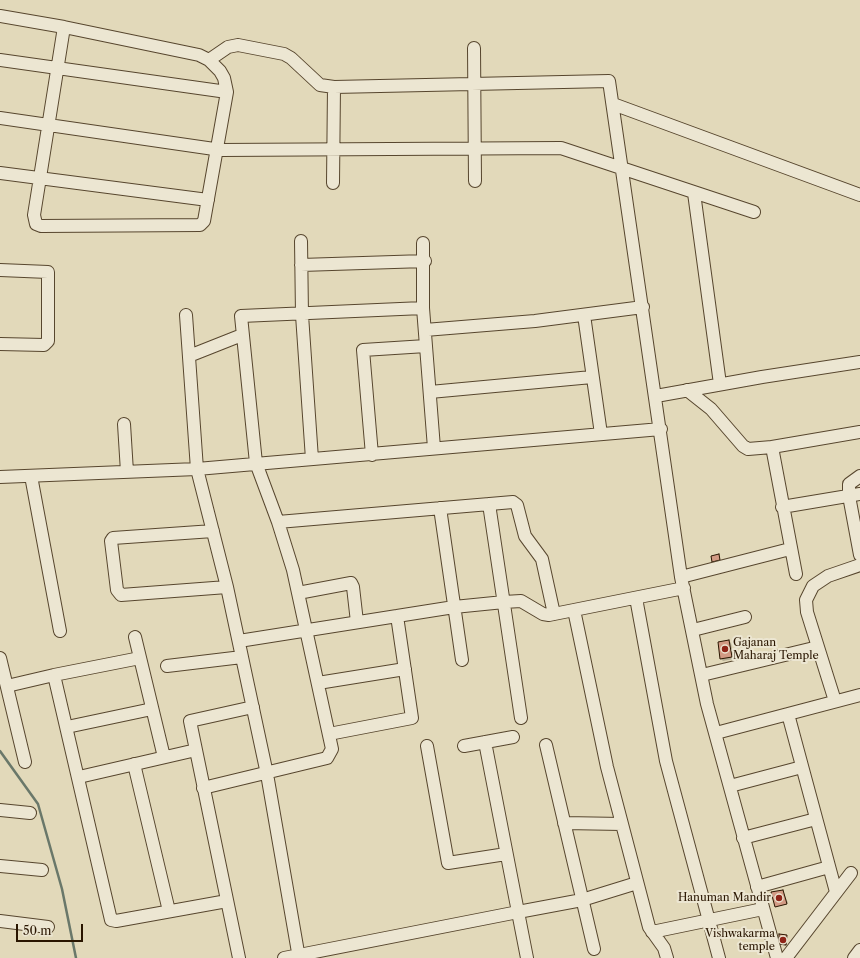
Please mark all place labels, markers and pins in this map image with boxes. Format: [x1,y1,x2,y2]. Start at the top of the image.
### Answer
place label: Gajanan Maharaj Temple [733,636,819,662]
marker: Gajanan Maharaj Temple [720,644,730,654]
place label: Hanuman Mandir [678,891,771,905]
marker: Hanuman Mandir [774,893,784,903]
place label: Vishwakarma temple [705,927,775,953]
marker: Vishwakarma temple [778,935,788,945]

